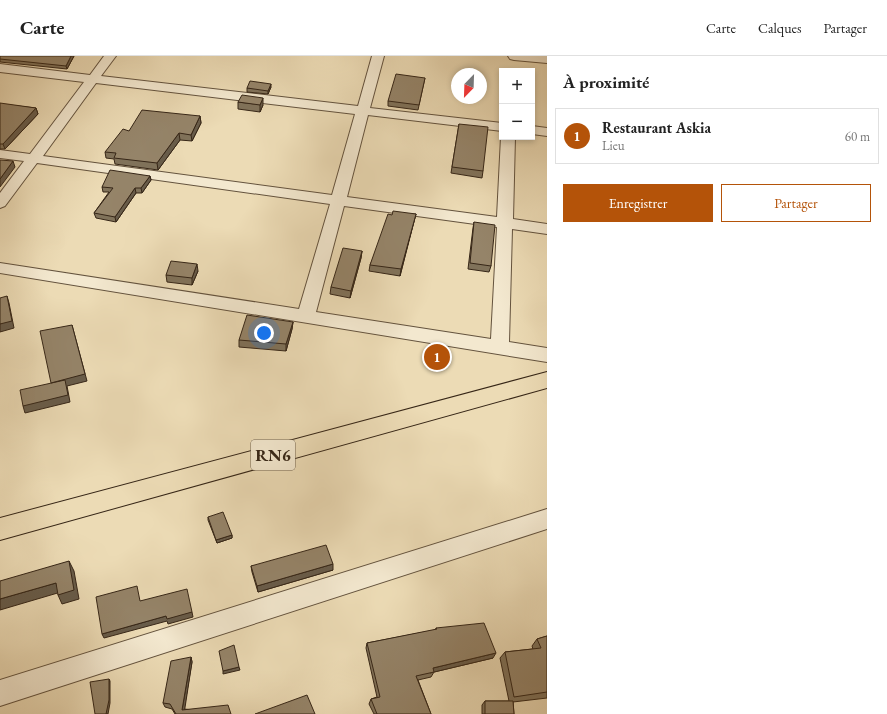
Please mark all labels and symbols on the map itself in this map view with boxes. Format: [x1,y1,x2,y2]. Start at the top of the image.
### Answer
north arrow [451,68,487,104]
your location [254,323,274,343]
pin: 1 [424,342,450,372]
road number: RN6 [251,440,295,470]

